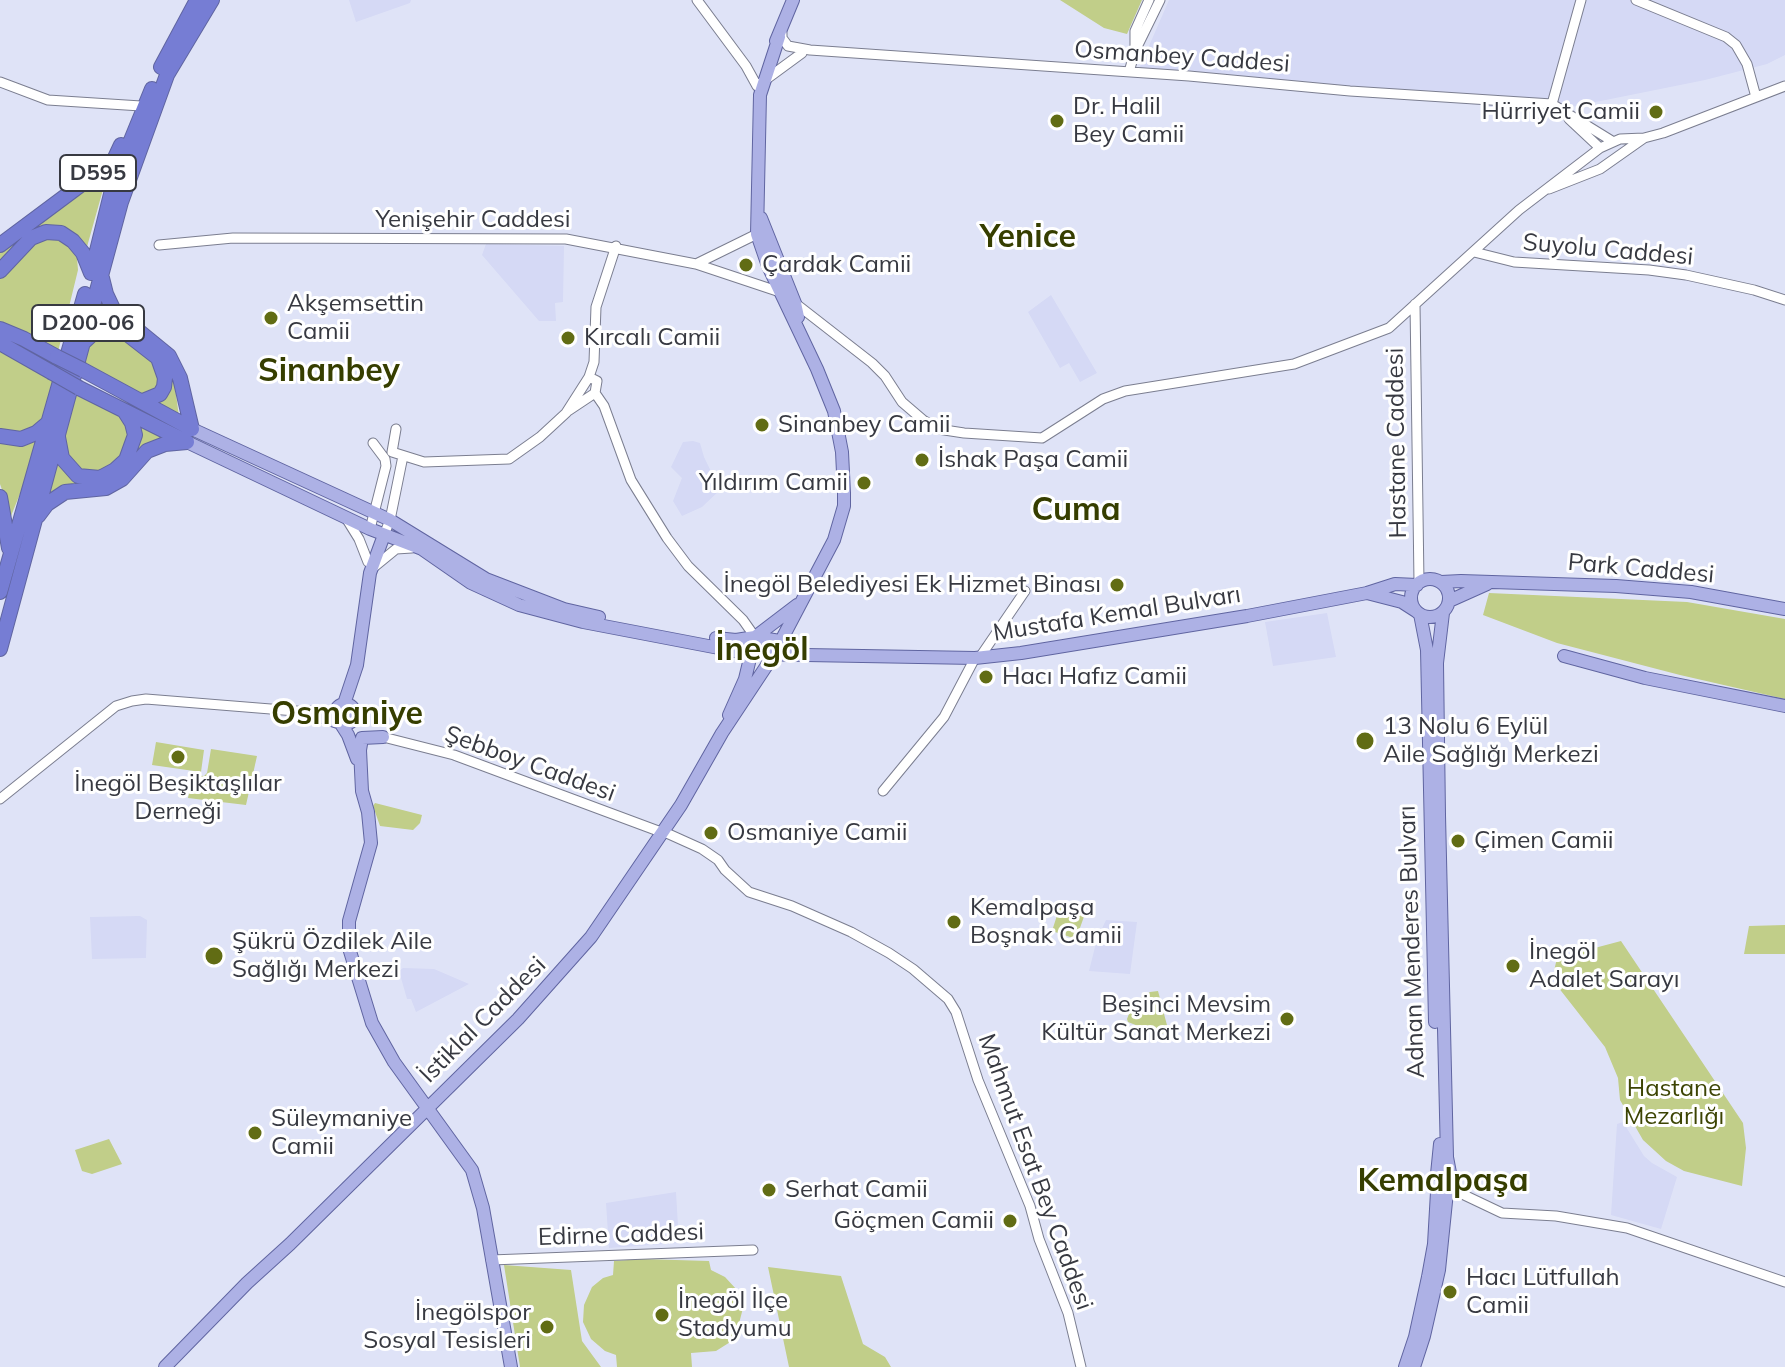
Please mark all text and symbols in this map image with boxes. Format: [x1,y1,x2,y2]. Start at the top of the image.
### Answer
street label: Osmanbey Caddesi [1073,35,1291,79]
place label: Dr. Halil Bey Camii [1073,93,1184,149]
place label: Hürriyet Camii [1481,98,1640,126]
marker: Hürriyet Camii [1647,103,1665,121]
marker: Dr. Halil Bey Camii [1048,112,1066,130]
road number: D595 [60,155,136,191]
street label: Yenişehir Caddesi [375,206,571,234]
district label: Yenice [980,218,1076,256]
street label: Suyolu Caddesi [1522,228,1694,272]
place label: Çardak Camii [762,251,911,279]
marker: Çardak Camii [737,256,755,274]
place label: Akşemsettin Camii [287,290,424,346]
road number: D200-06 [32,305,144,341]
marker: Akşemsettin Camii [262,309,280,327]
place label: Kırcalı Camii [584,324,720,352]
marker: Kırcalı Camii [559,329,577,347]
street label: Hastane Caddesi [1381,347,1413,539]
district label: Sinanbey [258,352,400,390]
place label: Sinanbey Camii [778,411,950,439]
marker: Sinanbey Camii [753,416,771,434]
place label: İshak Paşa Camii [938,446,1128,474]
marker: İshak Paşa Camii [913,451,931,469]
place label: Yıldırım Camii [699,469,848,497]
marker: Yıldırım Camii [855,474,873,492]
district label: Cuma [1031,491,1121,529]
street label: Park Caddesi [1567,548,1715,590]
place label: İnegöl Belediyesi Ek Hizmet Binası [724,571,1101,599]
marker: İnegöl Belediyesi Ek Hizmet Binası [1108,576,1126,594]
street label: Mustafa Kemal Bulvarı [991,580,1243,648]
district label: İnegöl [715,631,809,669]
place label: Hacı Hafız Camii [1002,663,1187,691]
marker: Hacı Hafız Camii [977,668,995,686]
district label: Osmaniye [271,695,423,733]
place label: 13 Nolu 6 Eylül Aile Sağlığı Merkezi [1383,713,1599,769]
street label: Şebboy Caddesi [441,720,619,808]
marker: 13 Nolu 6 Eylül Aile Sağlığı Merkezi [1354,730,1376,752]
marker: İnegöl Beşiktaşlılar Derneği [169,748,187,766]
place label: İnegöl Beşiktaşlılar Derneği [74,770,282,826]
street label: Adnan Menderes Bulvarı [1393,805,1431,1079]
place label: Osmaniye Camii [727,819,907,847]
marker: Osmaniye Camii [702,824,720,842]
place label: Çimen Camii [1474,827,1614,855]
marker: Çimen Camii [1449,832,1467,850]
place label: Kemalpaşa Boşnak Camii [970,894,1122,950]
marker: Kemalpaşa Boşnak Camii [945,913,963,931]
place label: Şükrü Özdilek Aile Sağlığı Merkezi [232,928,432,984]
place label: İnegöl Adalet Sarayı [1529,938,1679,994]
marker: Şükrü Özdilek Aile Sağlığı Merkezi [203,945,225,967]
street label: İstiklal Caddesi [414,951,552,1089]
marker: İnegöl Adalet Sarayı [1504,957,1522,975]
place label: Beşinci Mevsim Kültür Sanat Merkezi [1041,991,1271,1047]
marker: Beşinci Mevsim Kültür Sanat Merkezi [1278,1010,1296,1028]
street label: Mahmut Esat Bey Caddesi [972,1030,1098,1314]
park label: Hastane Mezarlığı [1624,1075,1724,1131]
place label: Süleymaniye Camii [271,1105,412,1161]
marker: Süleymaniye Camii [246,1124,264,1142]
district label: Kemalpaşa [1358,1162,1528,1200]
place label: Serhat Camii [785,1176,928,1204]
marker: Serhat Camii [760,1181,778,1199]
place label: Göçmen Camii [833,1207,994,1235]
marker: Göçmen Camii [1001,1212,1019,1230]
street label: Edirne Caddesi [537,1218,705,1252]
place label: Hacı Lütfullah Camii [1466,1264,1620,1320]
marker: Hacı Lütfullah Camii [1441,1283,1459,1301]
place label: İnegöl İlçe Stadyumu [678,1287,792,1343]
place label: İnegölspor Sosyal Tesisleri [363,1299,531,1355]
marker: İnegöl İlçe Stadyumu [653,1306,671,1324]
marker: İnegölspor Sosyal Tesisleri [538,1318,556,1336]

